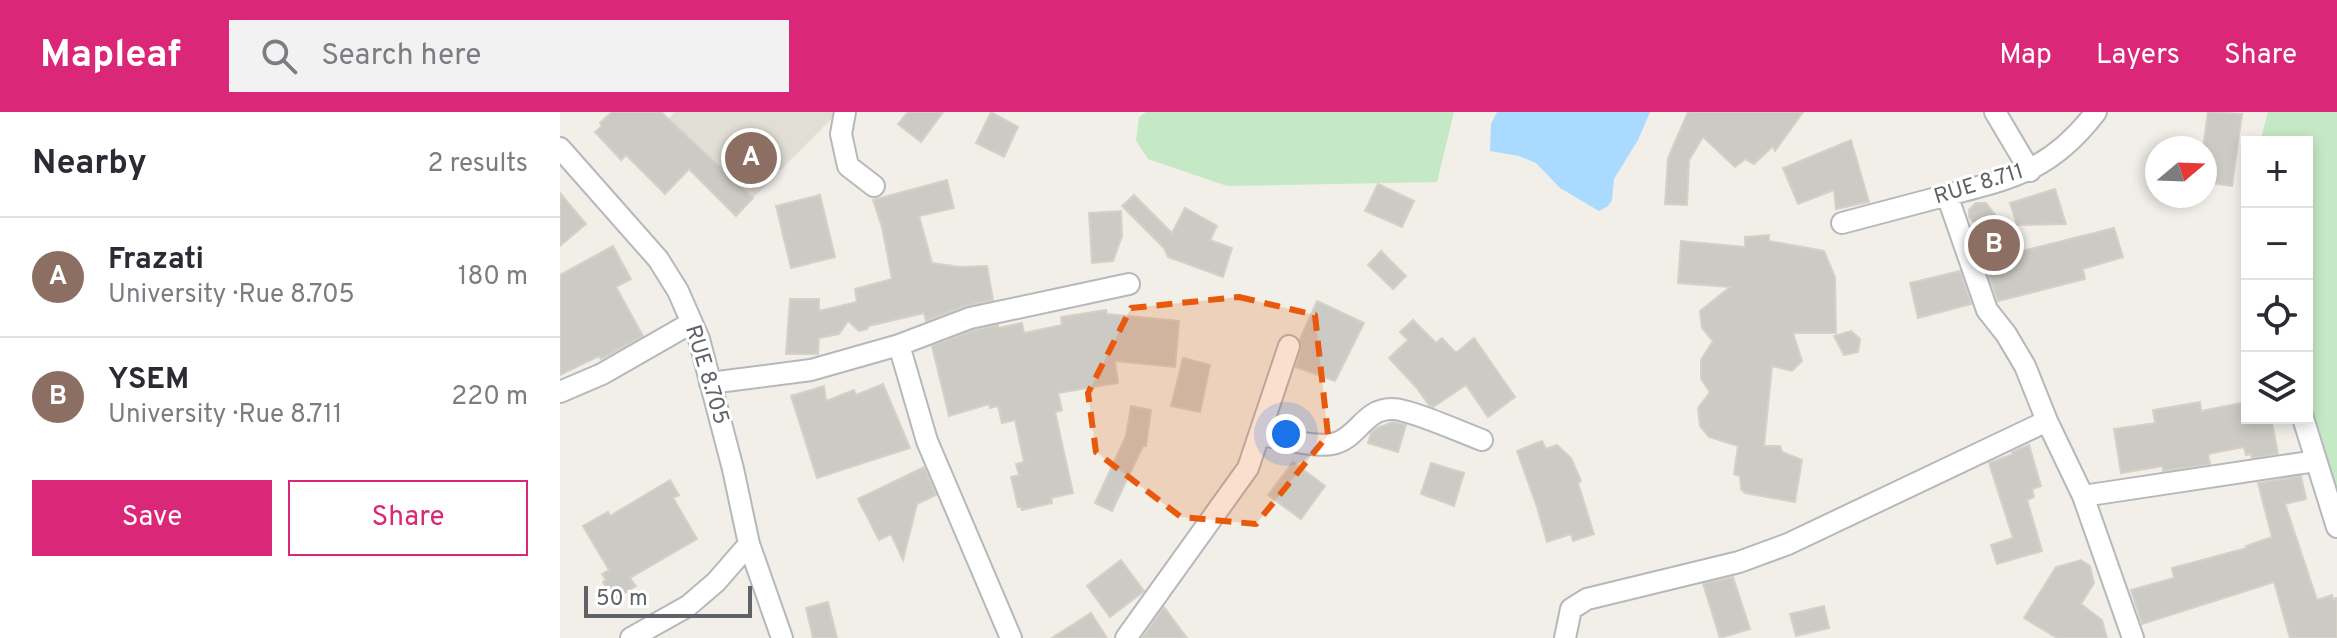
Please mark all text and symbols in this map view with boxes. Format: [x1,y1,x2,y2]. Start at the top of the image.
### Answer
search box [229,20,789,92]
text: Mapleaf [40,32,181,81]
icon: search [257,34,301,78]
text: Search here [321,38,481,75]
text: Map [1999,38,2052,74]
text: Layers [2096,38,2180,74]
text: Share [2224,38,2297,74]
pin: A [725,128,777,188]
north arrow [2145,136,2217,208]
map controls [2241,136,2313,424]
button: + [2241,136,2313,208]
text: Nearby [32,143,147,186]
text: 2 results [428,148,528,181]
street label: RUE 8.711 [1931,159,2027,211]
button: − [2241,208,2313,280]
pin: B [1968,215,2020,275]
text: Frazati [108,242,204,279]
text: A [49,261,67,294]
text: 180 m [458,261,528,294]
text: University · Rue 8.705 [108,279,355,312]
button: locate [2241,280,2313,352]
street label: RUE 8.705 [678,322,734,428]
button: layers [2241,352,2313,424]
text: YSEM [108,362,189,399]
text: B [49,381,67,414]
text: 220 m [451,381,528,414]
text: University · Rue 8.711 [108,399,343,432]
your location [1266,414,1306,454]
button: Save [32,480,272,556]
button: Share [288,480,528,556]
scale bar [584,582,752,618]
text: 50 m [596,586,648,613]

